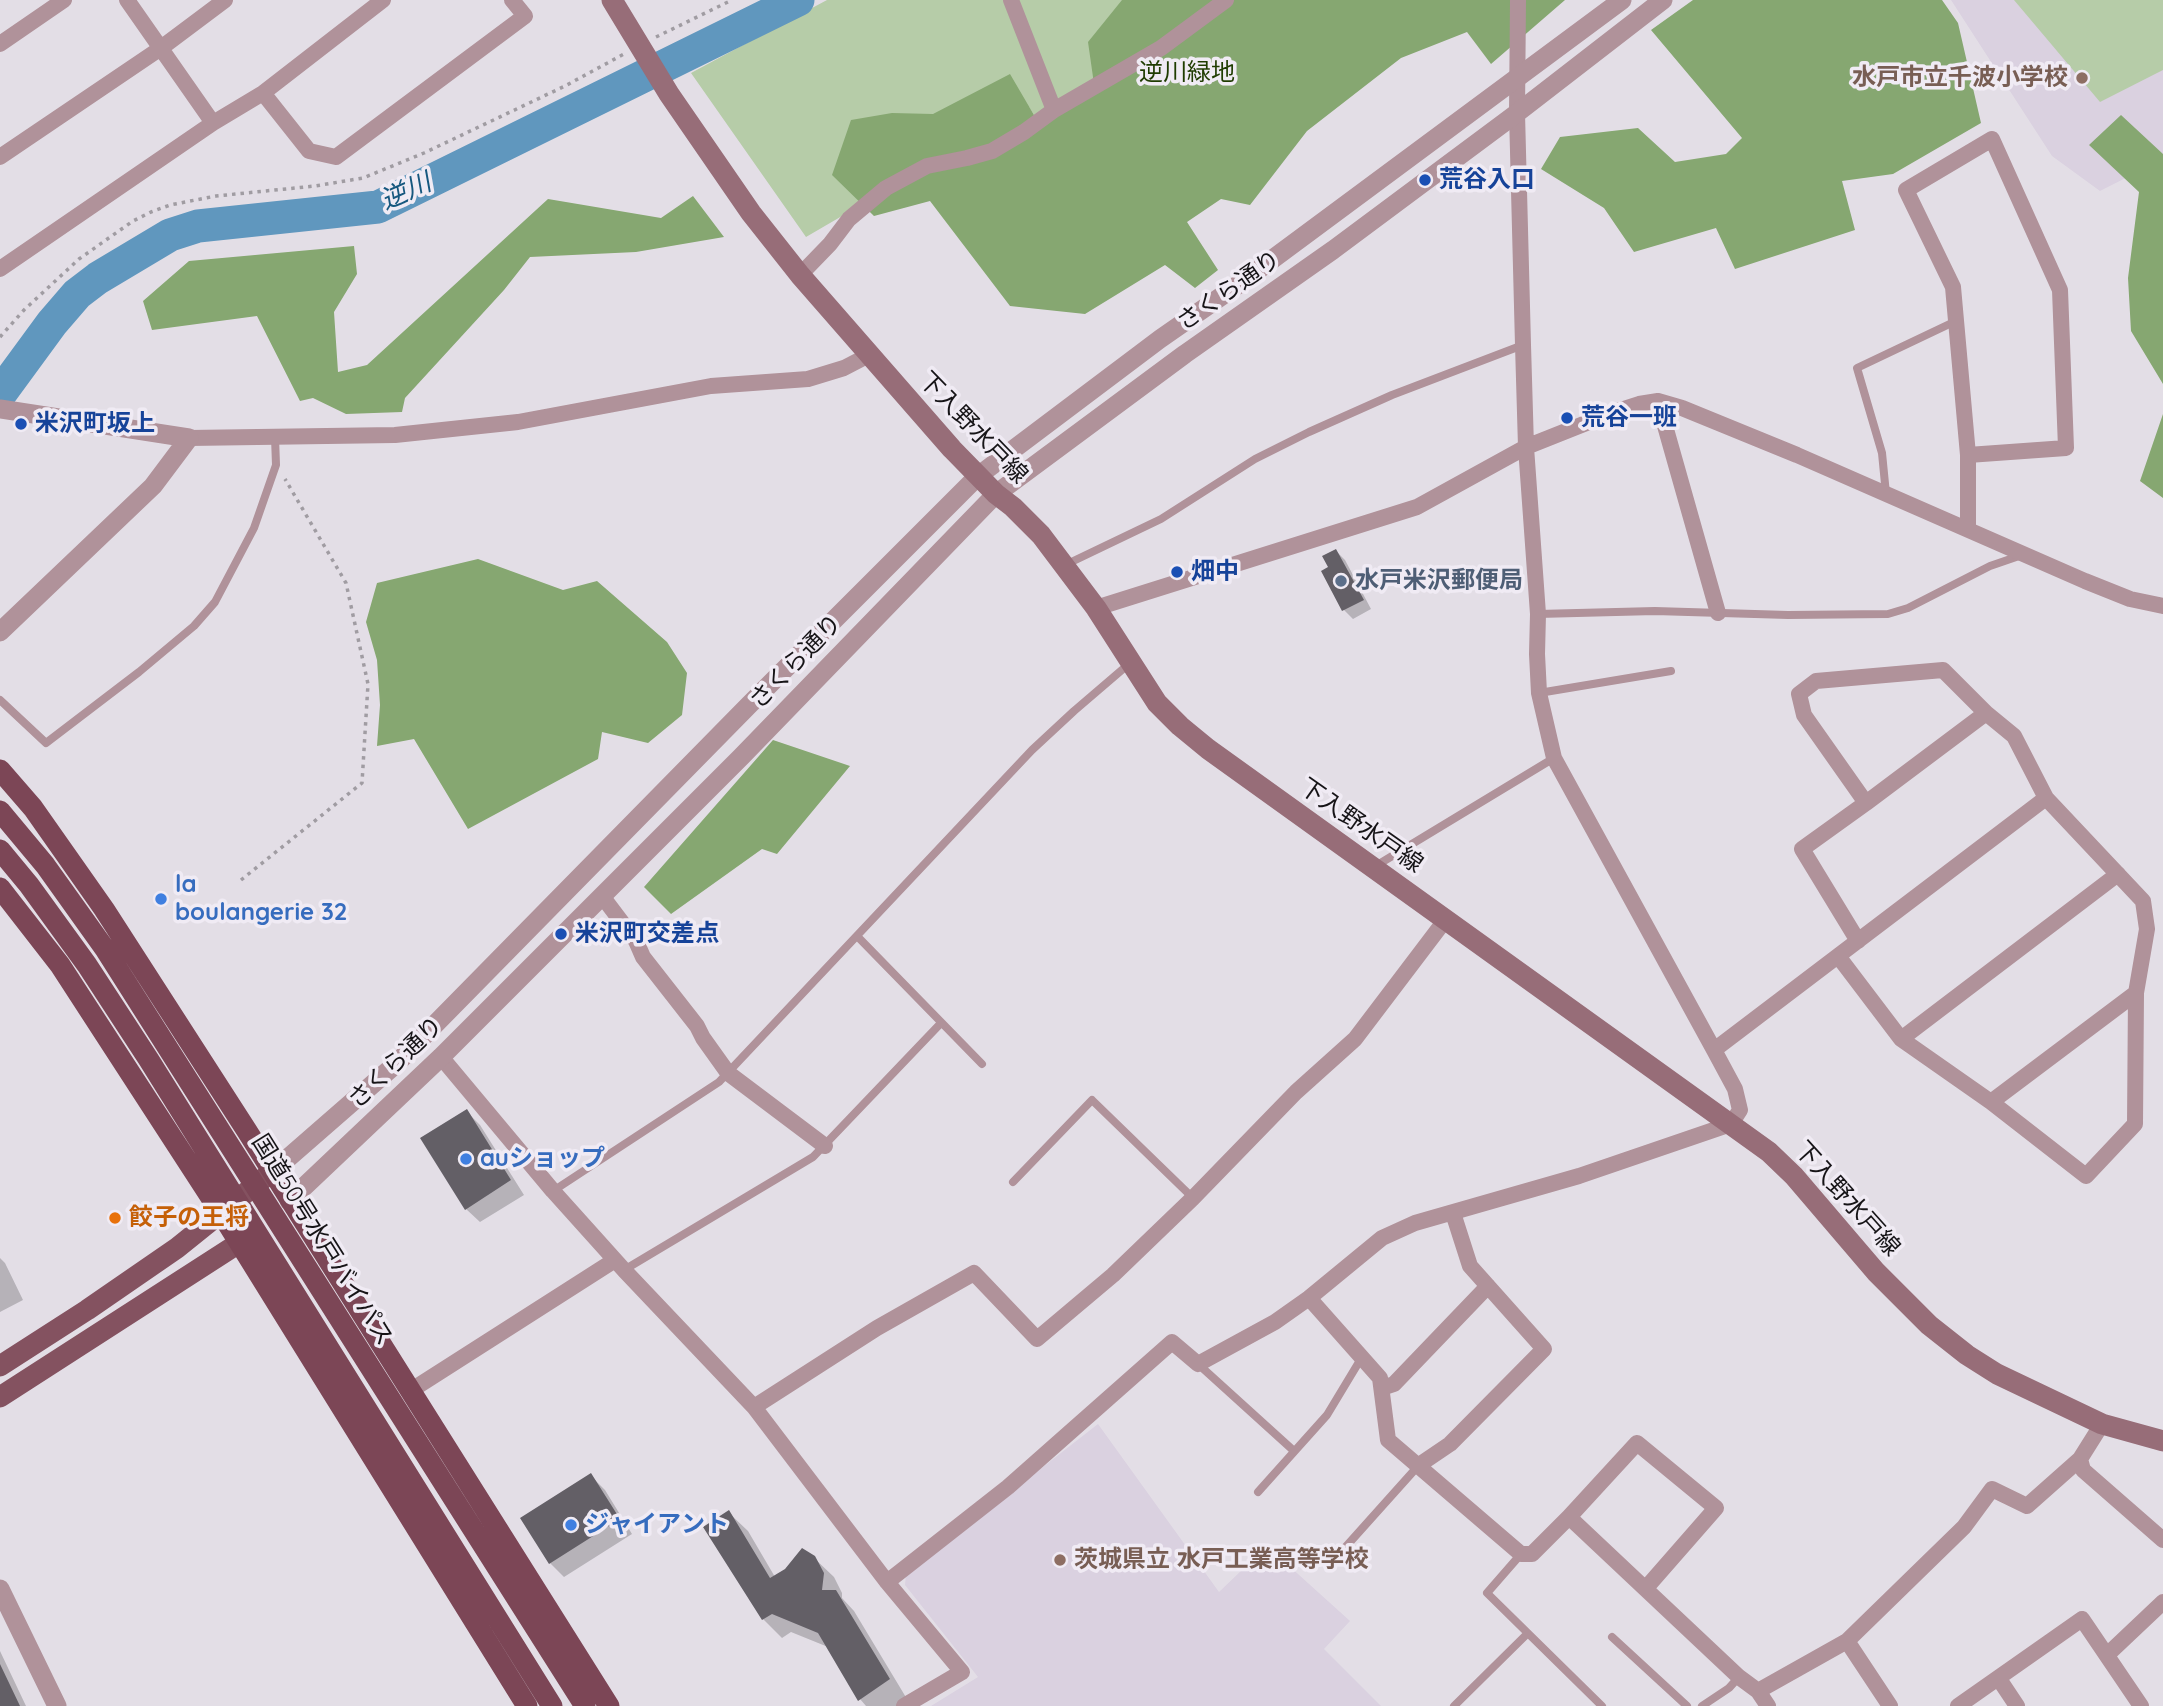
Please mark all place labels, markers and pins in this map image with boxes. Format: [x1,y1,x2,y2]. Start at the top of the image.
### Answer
place label: 水戸市立千波小学校 [1852,64,2068,92]
marker: 水戸市立千波小学校 [2074,70,2090,86]
place label: 荒谷入口 [1439,166,1535,194]
marker: 荒谷入口 [1417,172,1433,188]
place label: 荒谷一班 [1581,404,1677,432]
place label: 米沢町坂上 [35,410,155,438]
marker: 荒谷一班 [1559,410,1575,426]
marker: 米沢町坂上 [13,416,29,432]
place label: 畑中 [1191,558,1239,586]
marker: 畑中 [1169,564,1185,580]
place label: 水戸米沢郵便局 [1355,567,1523,595]
marker: 水戸米沢郵便局 [1333,573,1349,589]
place label: la boulangerie 32 [175,871,347,927]
marker: la boulangerie 32 [153,891,169,907]
place label: 米沢町交差点 [575,920,719,948]
marker: 米沢町交差点 [553,926,569,942]
place label: auショップ [480,1145,605,1173]
marker: auショップ [458,1151,474,1167]
place label: 餃子の王将 [129,1204,249,1232]
marker: 餃子の王将 [107,1210,123,1226]
place label: ジャイアント [585,1511,729,1539]
marker: ジャイアント [563,1517,579,1533]
place label: 茨城県立 水戸工業高等学校 [1074,1546,1369,1574]
marker: 茨城県立 水戸工業高等学校 [1052,1552,1068,1568]

